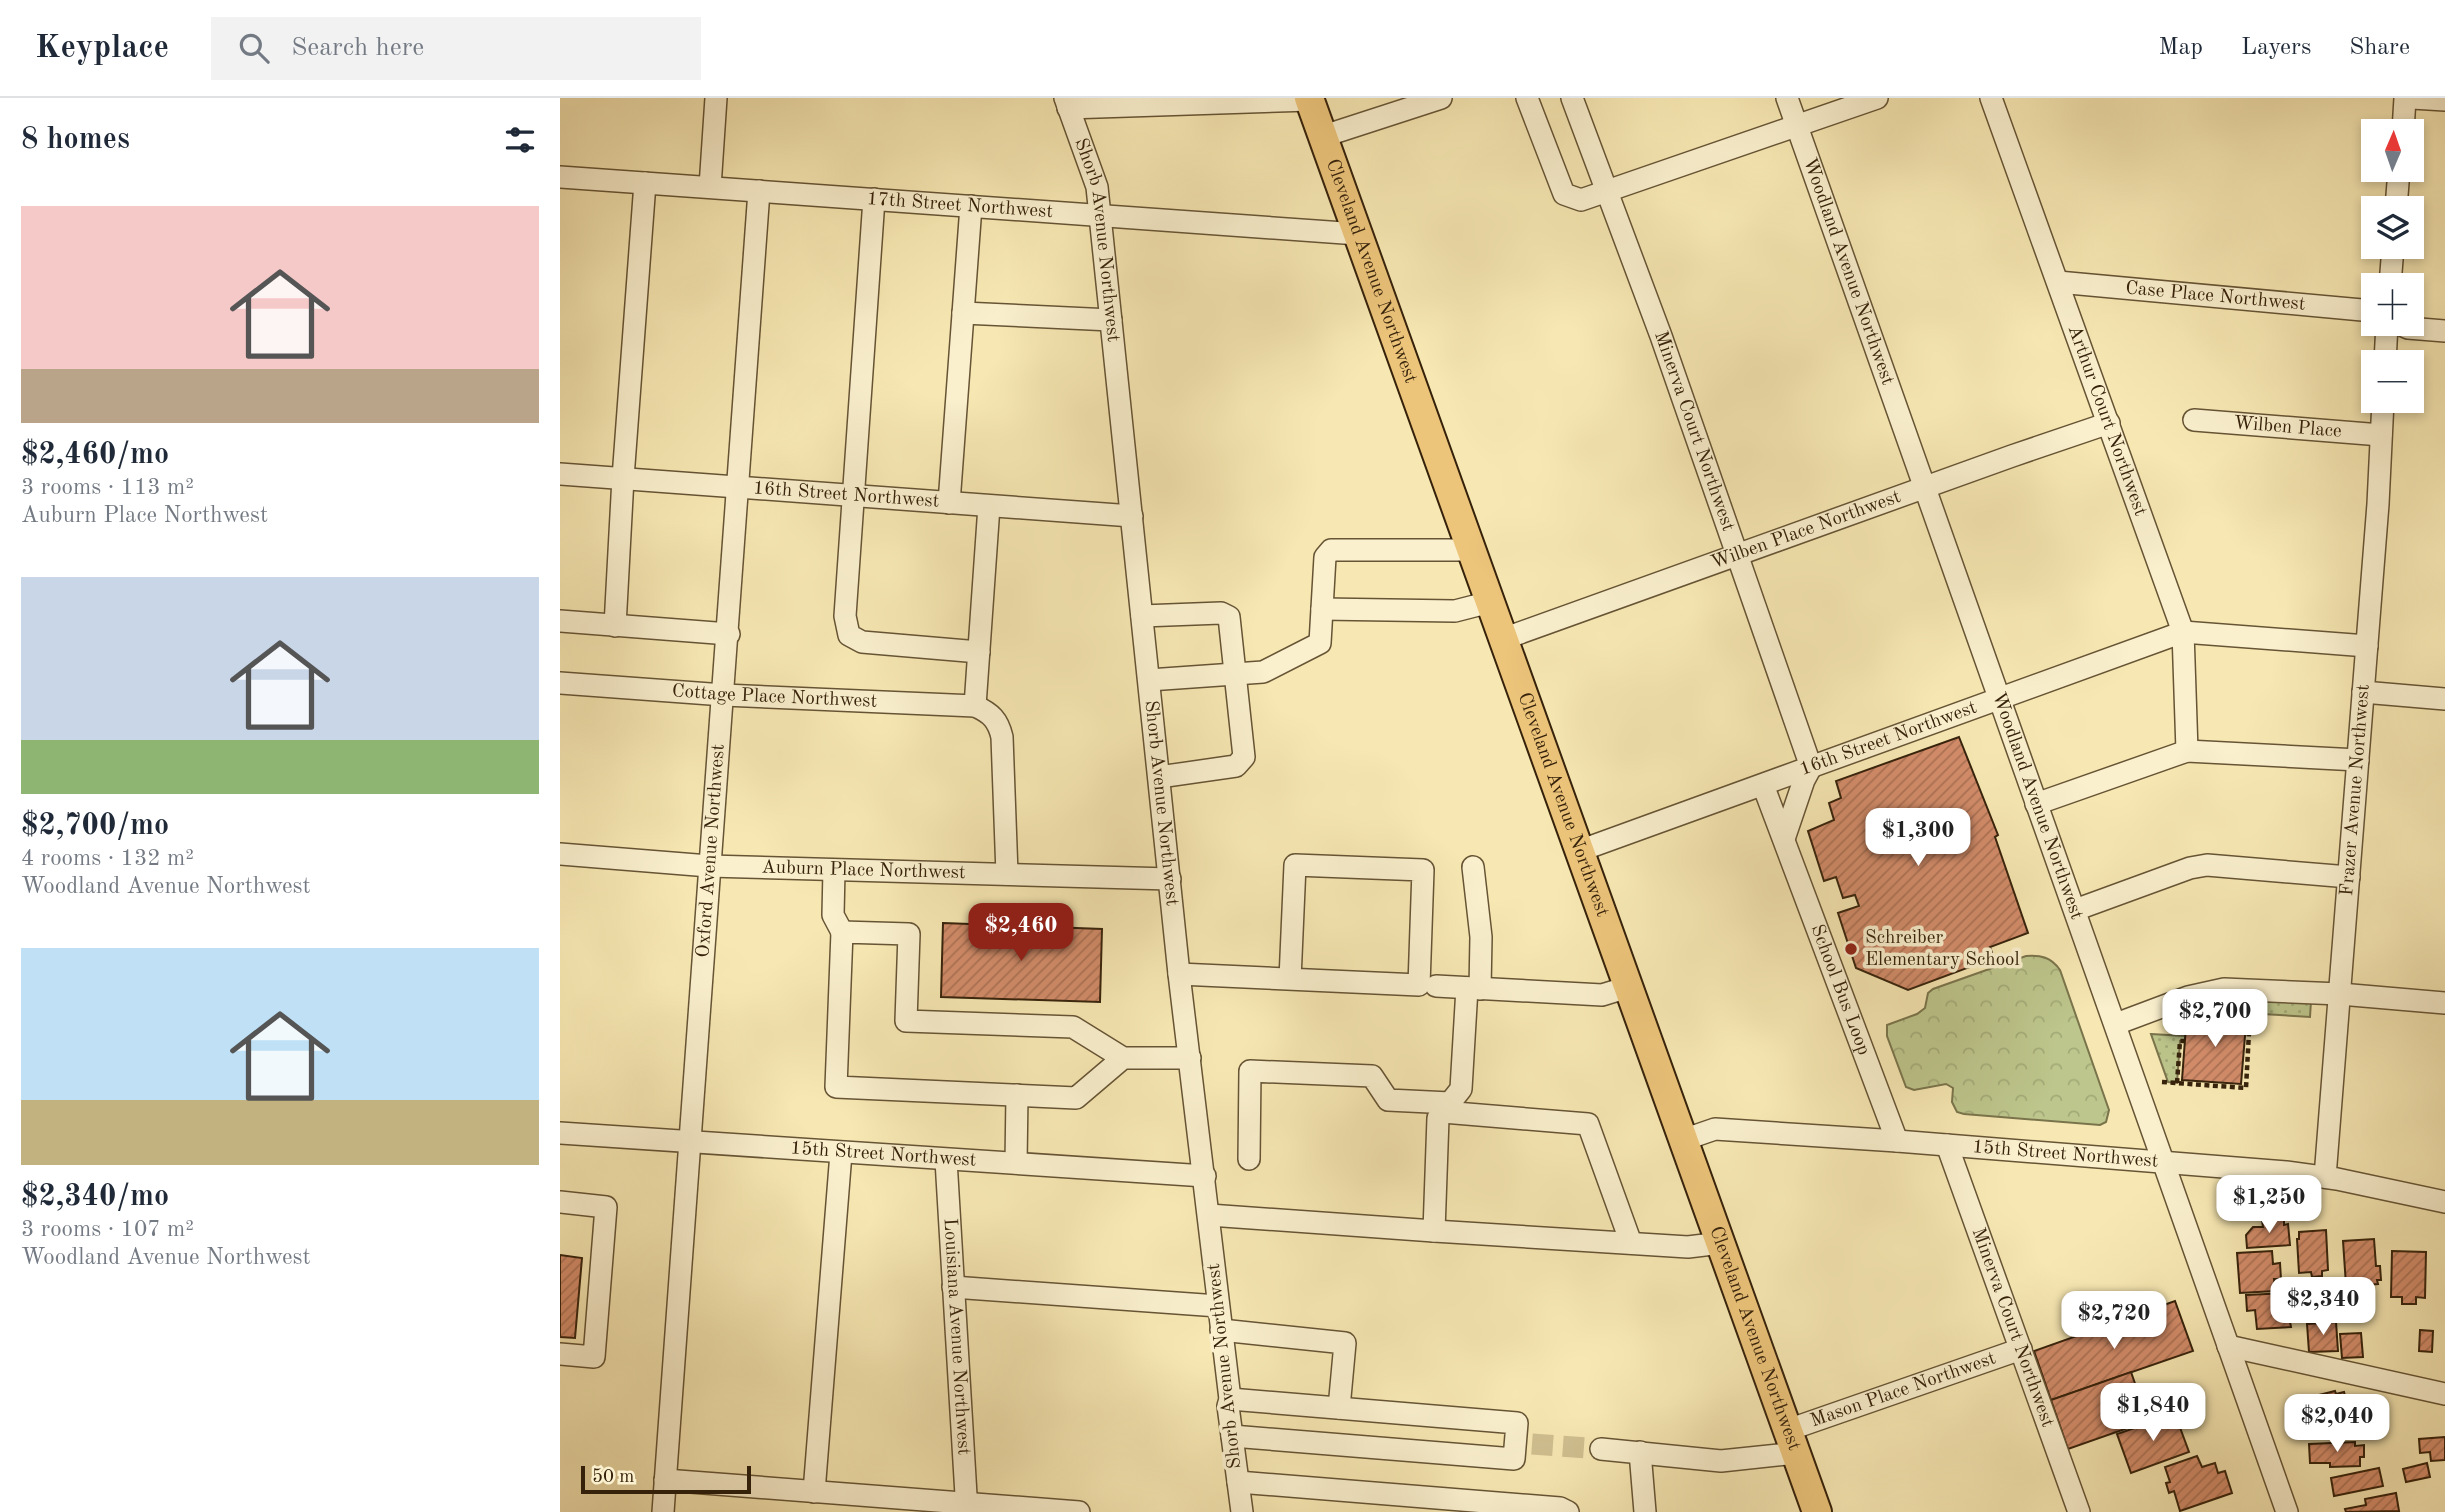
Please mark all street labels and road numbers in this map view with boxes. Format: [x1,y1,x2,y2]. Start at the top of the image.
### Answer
street label: Shorb Avenue Northwest [1071,136,1123,343]
street label: Woodland Avenue Northwest [1799,155,1897,388]
street label: Cleveland Avenue Northwest [1322,157,1420,386]
street label: 17th Street Northwest [866,189,1054,222]
street label: Case Place Northwest [2125,279,2306,314]
street label: Arthur Court Northwest [2064,323,2150,519]
street label: Minerva Court Northwest [1651,329,1738,534]
street label: Wilben Place [2233,414,2342,441]
street label: 16th Street Northwest [753,479,940,511]
street label: Wilben Place Northwest [1709,487,1903,573]
street label: Cottage Place Northwest [671,682,878,711]
street label: Frazer Avenue Northwest [2338,684,2373,897]
street label: Cleveland Avenue Northwest [1514,690,1612,919]
street label: Woodland Avenue Northwest [1989,690,2086,922]
street label: 16th Street Northwest [1797,698,1979,780]
street label: Shorb Avenue Northwest [1141,699,1181,907]
street label: Oxford Avenue Northwest [694,743,728,958]
street label: Auburn Place Northwest [761,858,966,883]
street label: School Bus Loop [1807,922,1873,1058]
street label: 15th Street Northwest [1972,1138,2159,1171]
street label: 15th Street Northwest [790,1139,977,1170]
street label: Louisiana Avenue Northwest [940,1218,973,1456]
street label: Cleveland Avenue Northwest [1706,1224,1804,1453]
street label: Minerva Court Northwest [1968,1225,2057,1430]
street label: Shorb Avenue Northwest [1205,1262,1245,1470]
street label: Mason Place Northwest [1808,1349,1998,1431]

